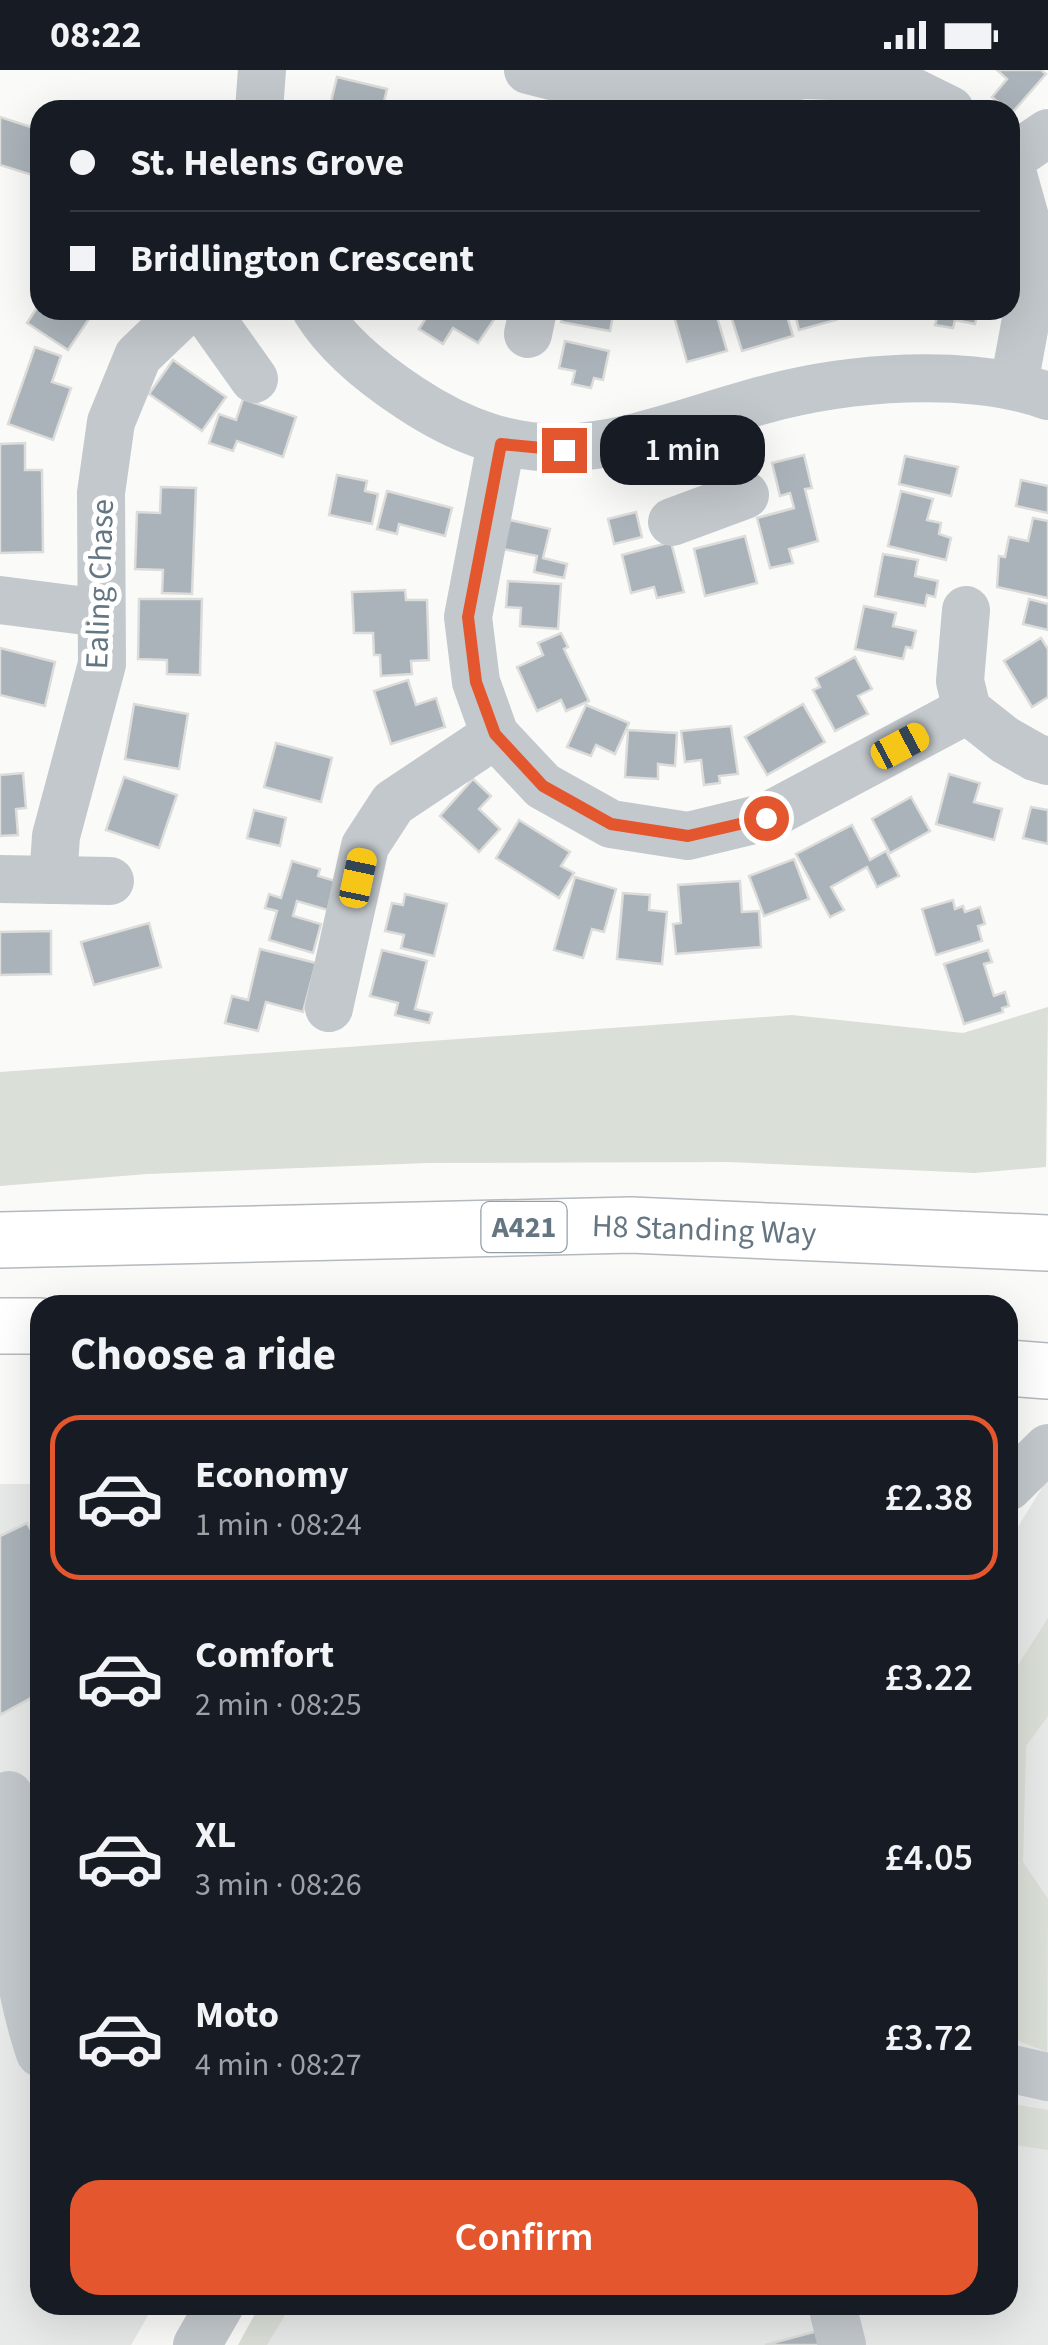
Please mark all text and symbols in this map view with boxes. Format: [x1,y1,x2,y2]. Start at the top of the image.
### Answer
text: 08:22 [50,8,142,62]
text: St. Helens Grove [130,136,404,190]
text: Bridlington Crescent [130,232,474,286]
callout: 1 min [599,415,764,485]
text: 1 min [644,427,721,473]
route end [542,428,587,473]
street label: Ealing Chase [74,498,126,670]
car [866,719,934,773]
route start [744,796,789,841]
car [337,846,379,910]
road number: A421 [482,1202,566,1252]
street label: H8 Standing Way [591,1203,817,1257]
text: Choose a ride [70,1323,336,1387]
text: Economy [195,1448,348,1502]
icon: car [75,1453,165,1543]
text: £2.38 [885,1471,973,1525]
text: 1 min · 08:24 [195,1502,362,1548]
text: Comfort [195,1628,334,1682]
icon: car [75,1633,165,1723]
text: £3.22 [885,1651,973,1705]
text: 2 min · 08:25 [195,1682,362,1728]
text: XL [195,1808,236,1862]
icon: car [75,1813,165,1903]
text: £4.05 [885,1831,973,1885]
text: 3 min · 08:26 [195,1862,362,1908]
text: Moto [195,1988,279,2042]
icon: car [75,1993,165,2083]
text: £3.72 [885,2011,973,2065]
text: 4 min · 08:27 [195,2042,362,2088]
button: Confirm [70,2180,978,2295]

